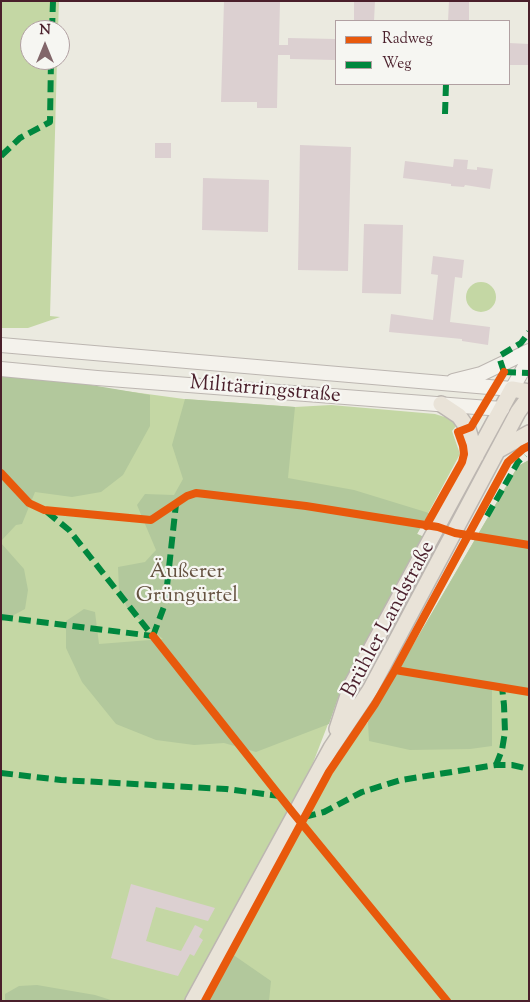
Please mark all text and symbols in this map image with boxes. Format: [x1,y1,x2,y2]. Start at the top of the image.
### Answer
north arrow [20,20,70,70]
legend [335,20,510,85]
text: N [39,21,51,41]
text: Radweg [382,29,433,50]
text: Weg [382,54,412,75]
street label: Militärringstraße [188,372,342,410]
street label: Brühler Landstraße [338,537,442,703]
park label: Äußerer Grüngürtel [136,560,238,610]

